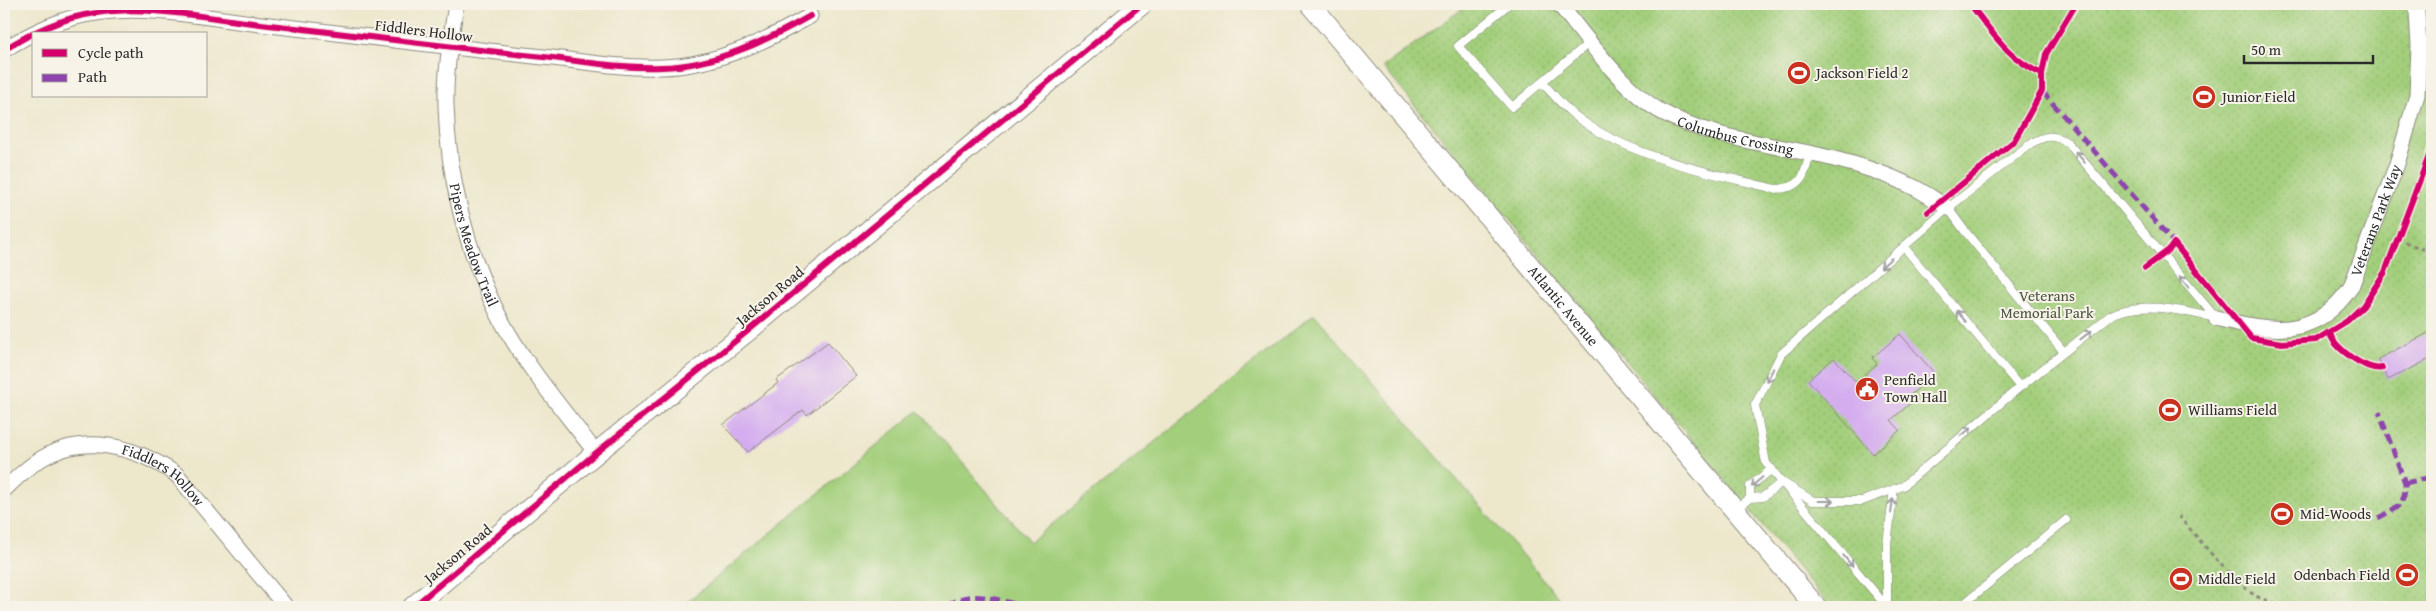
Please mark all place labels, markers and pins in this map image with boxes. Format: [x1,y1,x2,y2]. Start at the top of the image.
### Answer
sports icon: Jackson Field 2 [1786,60,1812,86]
place label: Jackson Field 2 [1814,62,1909,83]
sports icon: Junior Field [2191,84,2217,110]
place label: Junior Field [2220,86,2295,107]
place label: Penfield Town Hall [1884,369,1947,407]
public building icon: Penfield Town Hall [1854,376,1880,402]
sports icon: Williams Field [2157,397,2183,423]
place label: Williams Field [2188,399,2277,420]
sports icon: Mid-Woods [2269,501,2295,527]
place label: Mid-Woods [2300,503,2371,524]
sports icon: Odenbach Field [2394,562,2420,588]
place label: Odenbach Field [2294,564,2390,585]
sports icon: Middle Field [2168,566,2194,592]
place label: Middle Field [2198,568,2276,589]

